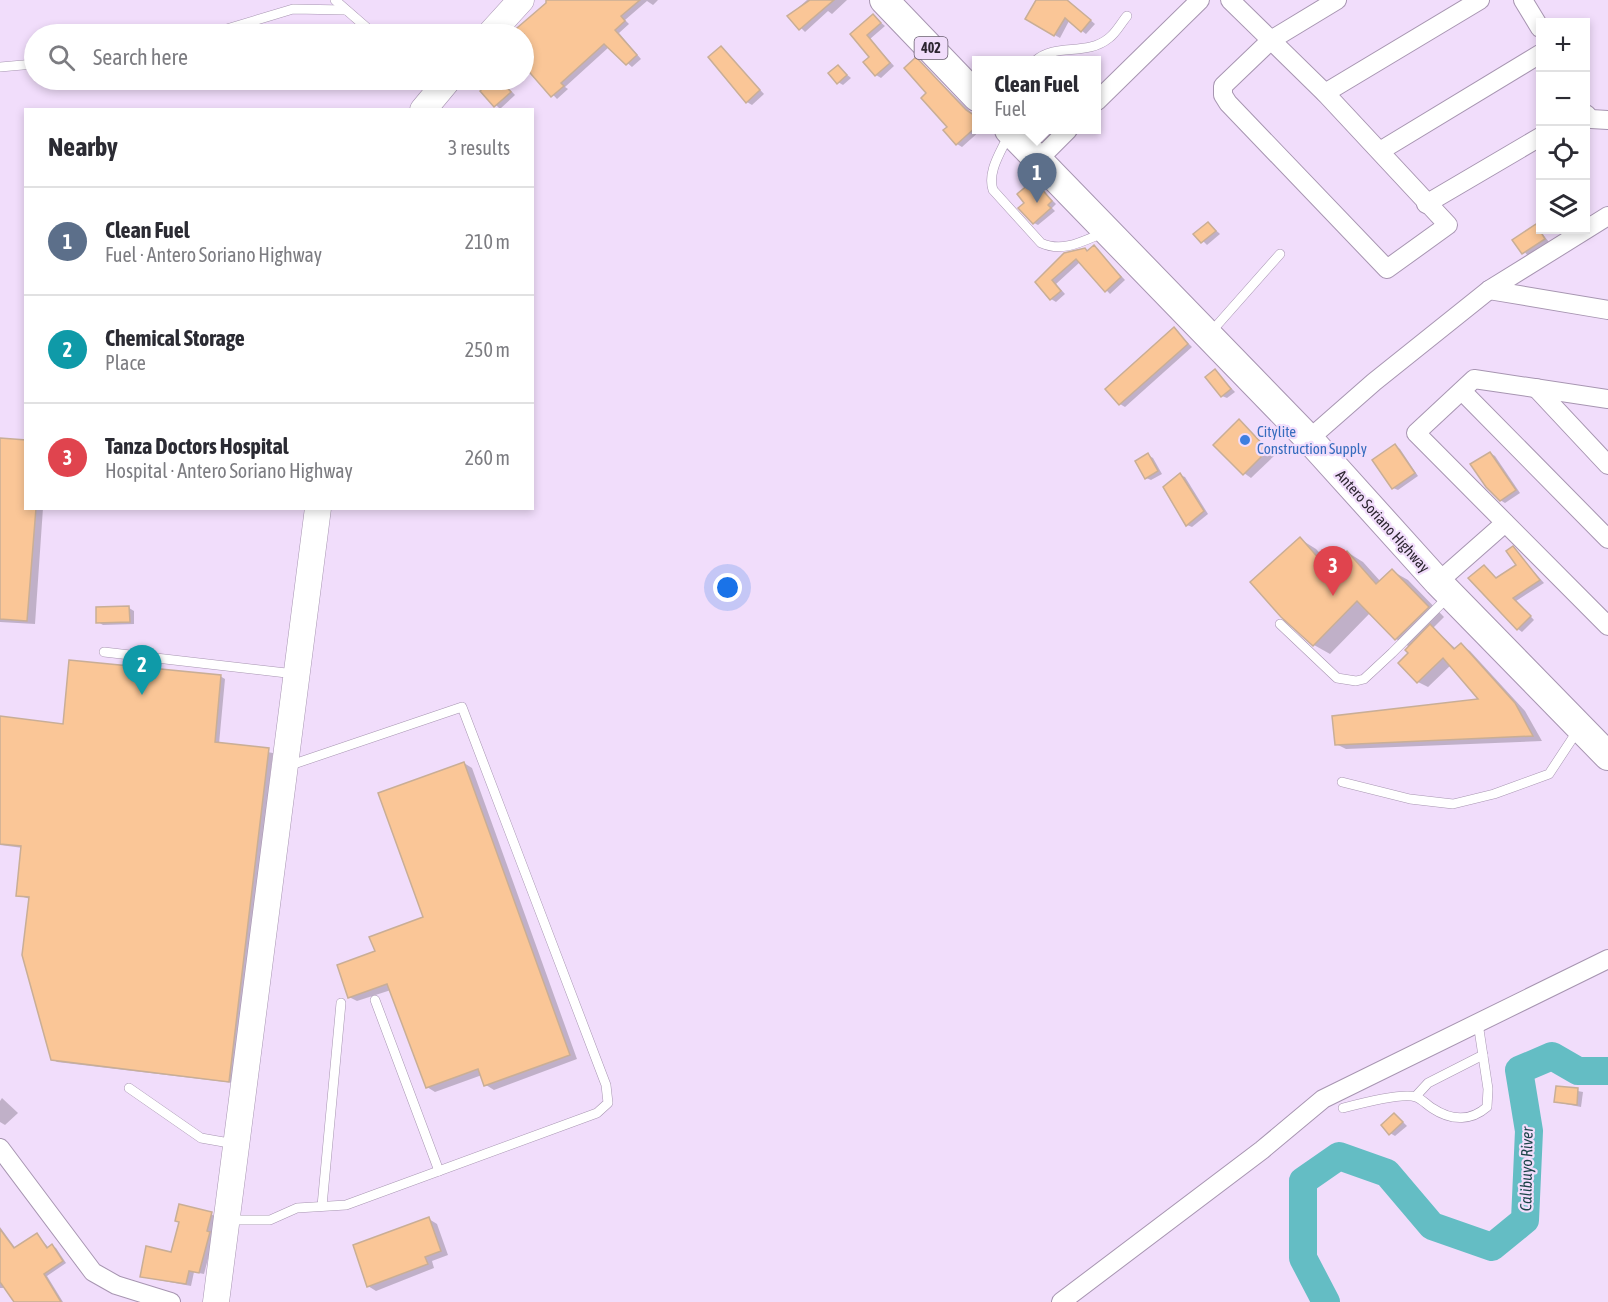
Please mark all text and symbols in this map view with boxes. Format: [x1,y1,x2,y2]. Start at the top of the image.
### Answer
map controls [1536,18,1590,234]
button: + [1536,18,1590,72]
search box [24,24,534,90]
road number: 402 [914,37,948,59]
icon: search [45,41,78,74]
text: Search here [93,44,188,70]
popup [972,56,1101,134]
text: Clean Fuel [994,71,1079,97]
button: − [1536,72,1590,126]
text: Fuel [994,97,1026,120]
button: locate [1536,126,1590,180]
text: Nearby [48,132,118,162]
text: 3 results [448,136,510,159]
pin: 1 [1018,154,1056,203]
button: layers [1536,180,1590,234]
text: Clean Fuel [105,217,190,243]
text: 1 [63,230,72,253]
text: 210 m [465,230,510,253]
text: Fuel · Antero Soriano Highway [105,243,322,266]
text: Chemical Storage [105,325,245,351]
text: 2 [63,338,72,361]
text: 250 m [465,338,510,361]
text: Place [105,351,146,374]
place label: Citylite Construction Supply [1257,423,1367,457]
text: Tanza Doctors Hospital [105,433,288,459]
marker: Citylite Construction Supply [1238,433,1252,447]
text: 3 [63,446,72,469]
text: 260 m [465,446,510,469]
text: Hospital · Antero Soriano Highway [105,459,353,482]
street label: Antero Soriano Highway [1333,466,1433,576]
pin: 3 [1314,546,1352,596]
your location [713,573,742,602]
pin: 2 [122,646,162,695]
water label: Calibuyo River [1516,1126,1537,1211]

